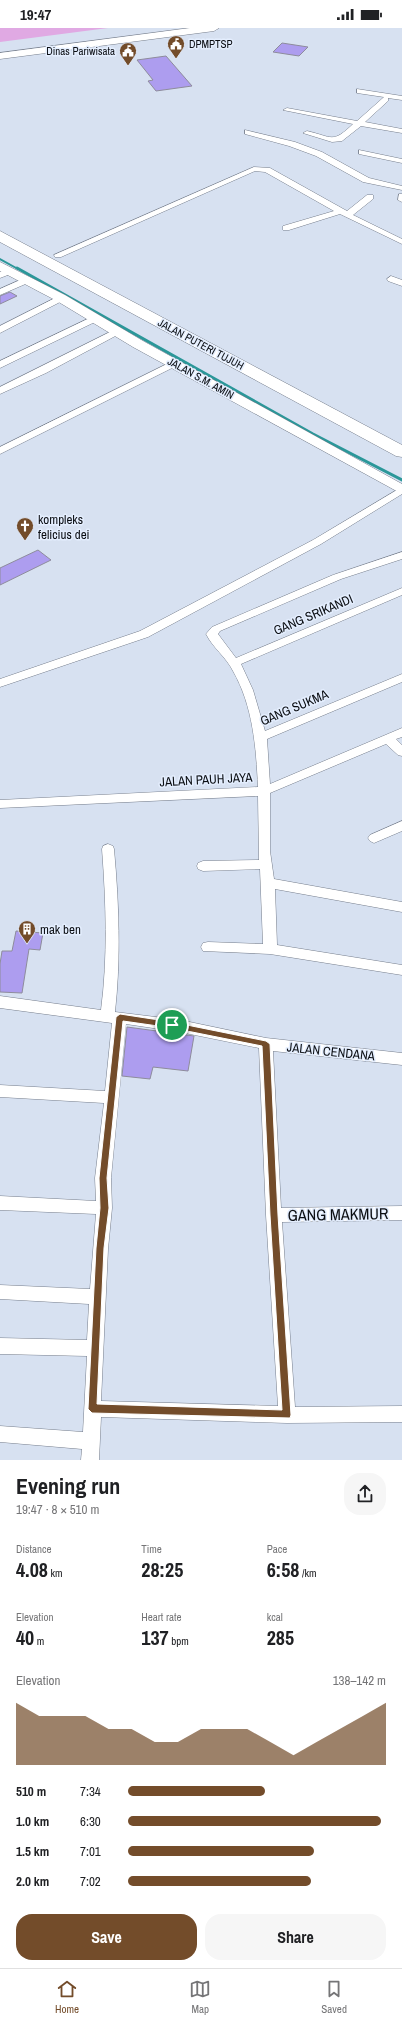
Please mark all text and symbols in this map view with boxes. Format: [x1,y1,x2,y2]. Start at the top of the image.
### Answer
text: 19:47 [20,4,51,25]
public building icon: DPMPTSP [166,34,186,59]
place label: DPMPTSP [189,37,233,51]
public building icon: Dinas Pariwisata [118,41,138,66]
place label: Dinas Pariwisata [46,44,115,58]
street label: JALAN PUTERI TUJUH [156,315,246,373]
street label: JALAN S.M. AMIN [165,354,237,402]
place label: kompleks felicius dei [38,511,90,543]
church icon: kompleks felicius dei [15,516,35,541]
street label: GANG SRIKANDI [271,590,356,639]
street label: GANG SUKMA [258,685,332,729]
street label: JALAN PAUH JAYA [159,769,254,790]
building icon: mak ben [17,919,37,944]
place label: mak ben [40,921,81,938]
pin [155,1008,189,1042]
icon: arrive [161,1014,183,1036]
street label: JALAN CENDANA [286,1038,377,1065]
street label: GANG MAKMUR [288,1202,389,1226]
text: Evening run [16,1471,120,1501]
button: share [344,1473,386,1515]
text: 19:47 · 8 × 510 m [16,1501,99,1518]
text: Distance [16,1542,52,1556]
text: Time [141,1542,162,1556]
text: Pace [267,1542,287,1556]
text: 4.08 [16,1556,48,1583]
text: 28:25 [141,1556,183,1583]
text: 6:58 [267,1556,299,1583]
text: km [48,1566,62,1580]
text: /km [299,1566,317,1580]
text: Elevation [16,1610,54,1624]
text: Heart rate [141,1610,181,1624]
text: kcal [267,1610,283,1624]
text: 40 [16,1624,34,1651]
text: 137 [141,1624,169,1651]
text: 285 [267,1624,294,1651]
text: m [34,1634,44,1648]
text: bpm [169,1634,189,1648]
text: Elevation [16,1672,60,1689]
text: 138–142 m [333,1672,386,1689]
text: 510 m [16,1783,46,1800]
text: 7:34 [80,1783,101,1800]
text: 1.0 km [16,1813,49,1830]
text: 6:30 [80,1813,101,1830]
text: 1.5 km [16,1843,49,1860]
text: 7:01 [80,1843,101,1860]
text: 2.0 km [16,1873,49,1890]
text: 7:02 [80,1873,101,1890]
button: Save [16,1914,197,1960]
button: Share [205,1914,386,1960]
tab: Home [55,1978,79,2016]
tab: Map [189,1978,211,2016]
tab: Saved [321,1978,347,2016]

